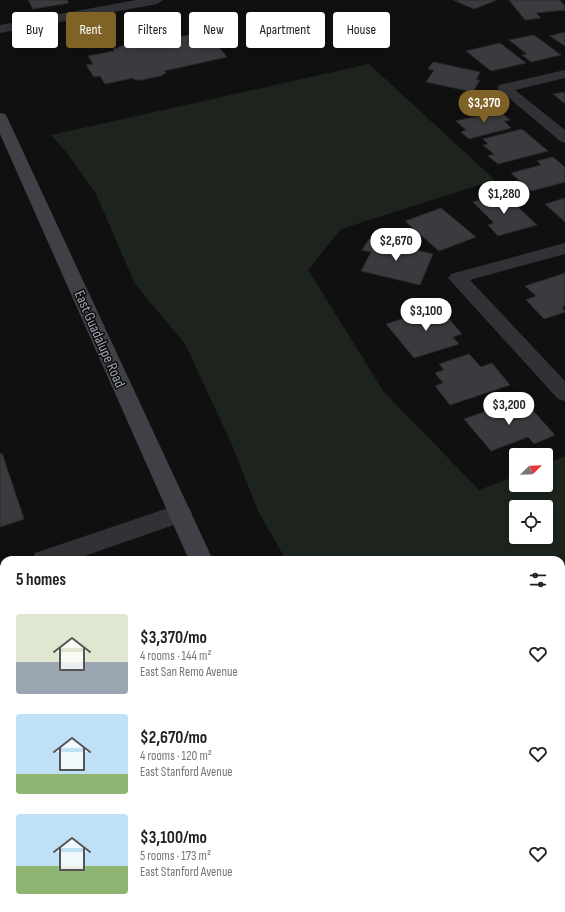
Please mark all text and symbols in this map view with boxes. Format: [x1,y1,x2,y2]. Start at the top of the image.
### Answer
chip: Buy [12,12,58,48]
chip: Rent [66,12,116,48]
chip: Filters [124,12,181,48]
chip: New [189,12,238,48]
chip: Apartment [246,12,325,48]
chip: House [333,12,390,48]
pin: $3,370 [451,90,517,124]
text: $3,370 [468,95,500,111]
pin: $1,280 [471,181,537,215]
text: $1,280 [487,186,521,202]
pin: $2,670 [363,228,429,262]
text: $2,670 [379,233,413,249]
street label: East Guadalupe Road [70,288,129,391]
pin: $3,100 [393,298,459,332]
text: $3,100 [410,303,442,319]
pin: $3,200 [476,392,542,426]
text: $3,200 [492,397,526,413]
north arrow [509,448,553,492]
map controls [509,448,553,544]
button: locate [509,500,553,544]
icon: filters [527,569,549,591]
text: 5 homes [16,570,66,590]
text: $3,370/mo [140,628,207,648]
icon: home [48,630,96,678]
icon: heart [527,643,549,665]
text: 4 rooms · 144 m² [140,648,211,664]
text: East San Remo Avenue [140,664,238,680]
text: $2,670/mo [140,728,207,748]
icon: home [48,730,96,778]
icon: heart [527,743,549,765]
text: 4 rooms · 120 m² [140,748,212,764]
text: East Stanford Avenue [140,764,233,780]
text: $3,100/mo [140,828,207,848]
icon: home [48,830,96,878]
icon: heart [527,843,549,865]
text: 5 rooms · 173 m² [140,848,211,864]
text: East Stanford Avenue [140,864,233,880]

